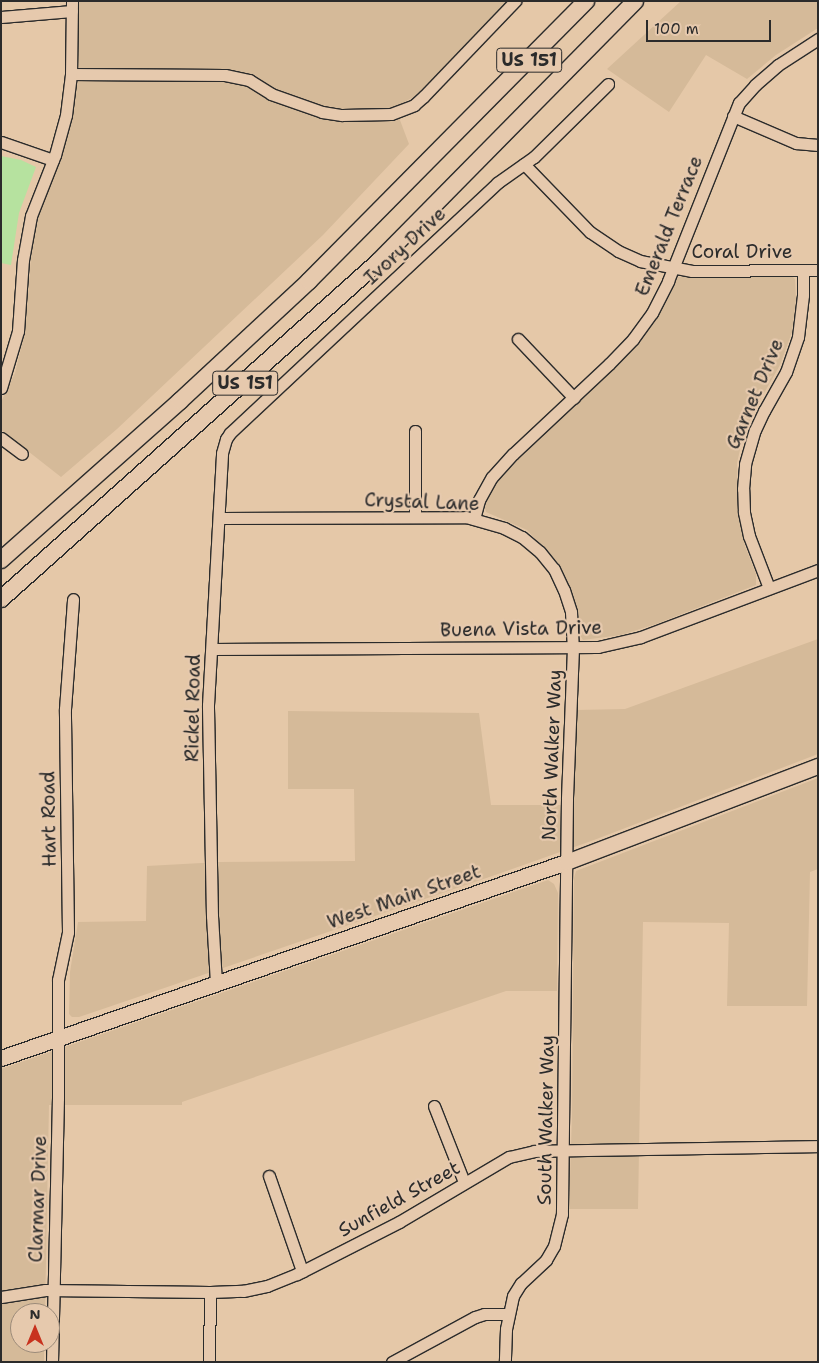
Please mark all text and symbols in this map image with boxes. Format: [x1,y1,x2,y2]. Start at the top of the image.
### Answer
scale bar [649,10,774,42]
text: 100 m [654,19,699,39]
road number: US 151 [495,44,563,76]
street label: Emerald Terrace [630,153,708,299]
street label: Ivory Drive [359,202,451,290]
street label: Coral Drive [692,241,792,263]
street label: Garnet Drive [722,335,788,453]
road number: US 151 [211,368,279,398]
street label: Crystal Lane [364,489,480,515]
street label: Buena Vista Drive [440,616,602,642]
street label: Rickel Road [181,654,205,762]
street label: North Walker Way [538,669,566,841]
street label: Hart Road [37,771,61,867]
street label: West Main Street [324,860,484,934]
street label: South Walker Way [533,1035,559,1205]
street label: Clarmar Drive [24,1135,52,1263]
street label: Sunfield Street [334,1156,464,1242]
north arrow [10,1303,60,1353]
text: N [29,1305,41,1323]

